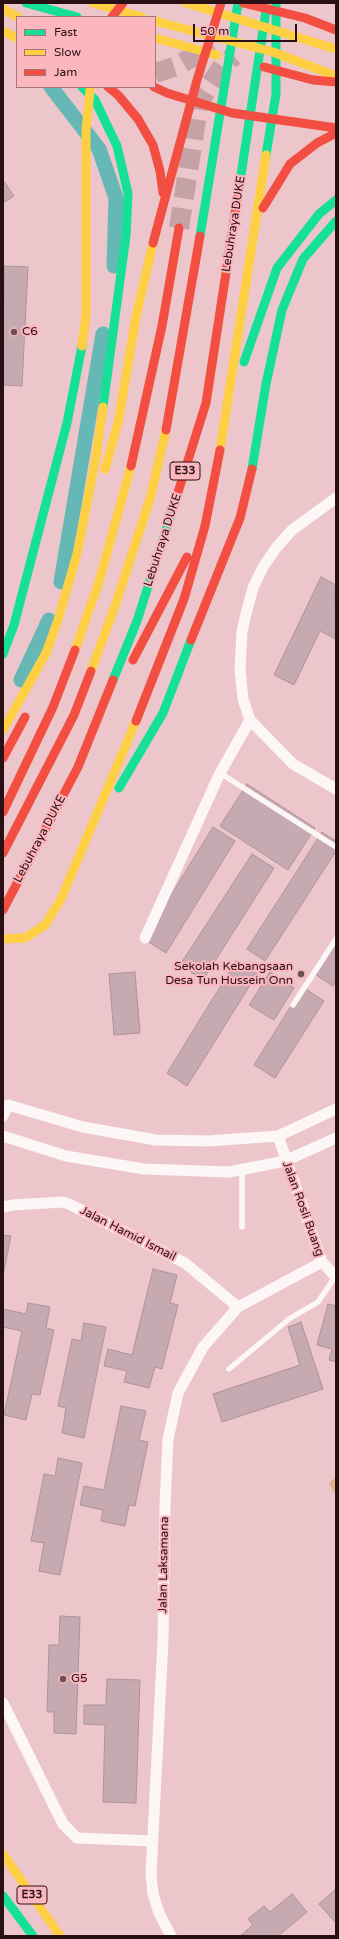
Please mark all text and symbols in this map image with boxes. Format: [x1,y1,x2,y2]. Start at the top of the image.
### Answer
legend [16,16,156,88]
scale bar [195,16,299,42]
text: 50 m [200,24,229,38]
text: Fast [54,25,77,39]
text: Slow [54,45,81,59]
text: Jam [54,65,77,79]
street label: Lebuhraya DUKE [219,175,249,273]
place label: C6 [22,325,38,339]
marker: C6 [9,327,19,337]
road number: E33 [170,462,200,480]
street label: Lebuhraya DUKE [141,492,185,588]
street label: Lebuhraya DUKE [11,793,69,885]
place label: Sekolah Kebangsaan Desa Tun Hussein Onn [165,960,293,988]
marker: Sekolah Kebangsaan Desa Tun Hussein Onn [296,969,306,979]
street label: Jalan Rosli Buang [279,1159,327,1259]
street label: Jalan Hamid Ismail [78,1204,178,1264]
street label: Jalan Laksamana [156,1516,172,1614]
place label: G5 [71,1672,88,1686]
marker: G5 [58,1674,68,1684]
road number: E33 [17,1886,47,1904]

